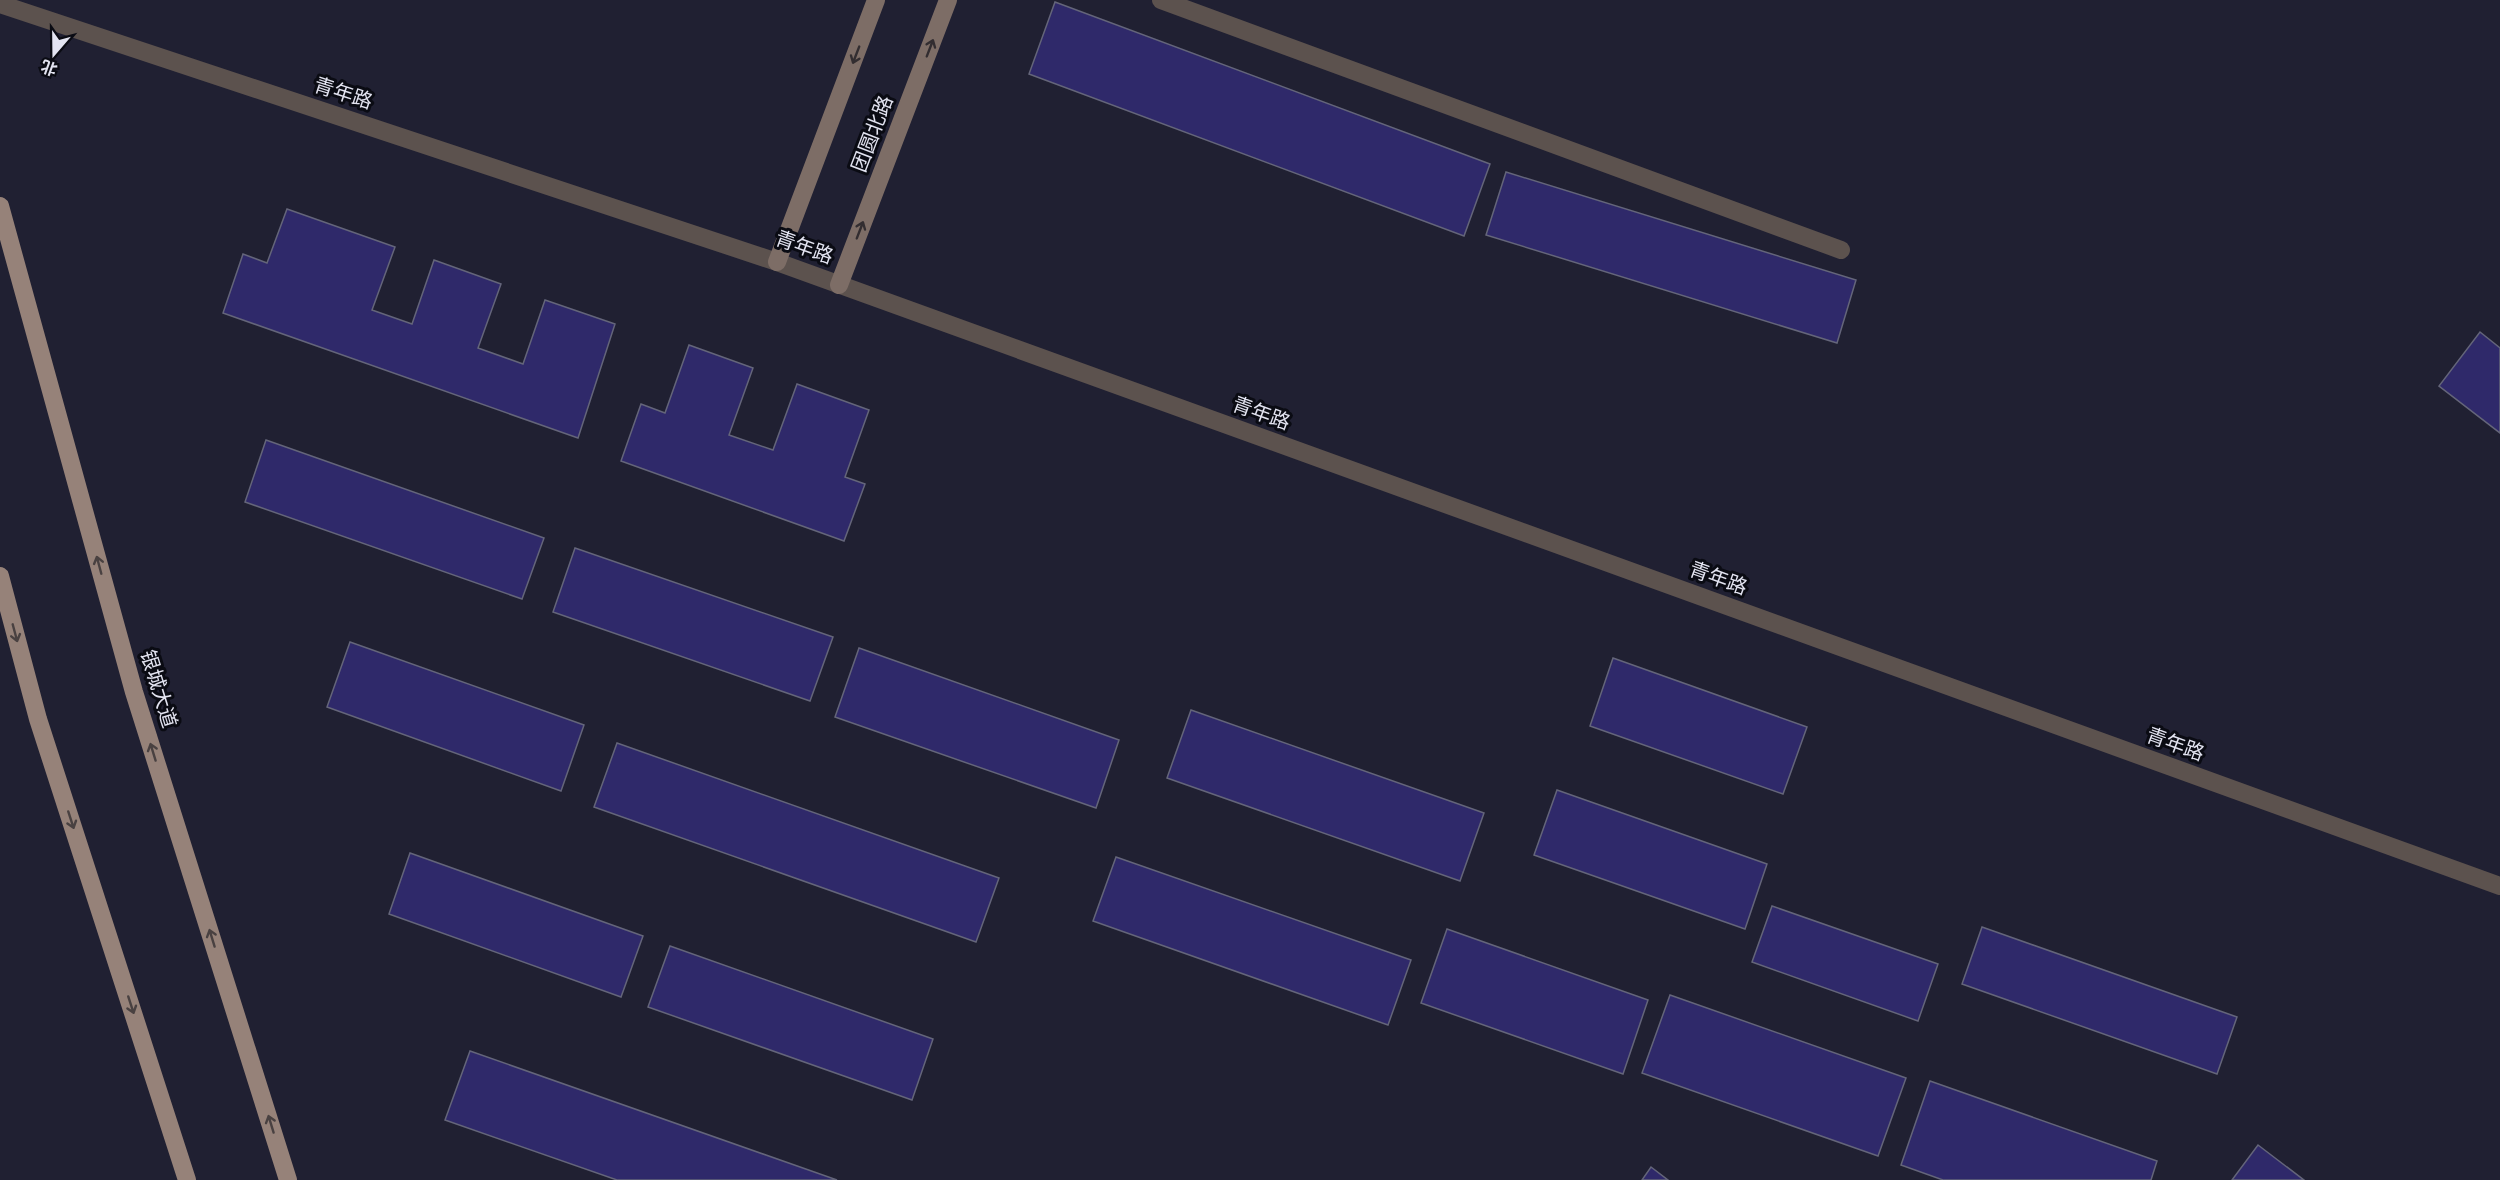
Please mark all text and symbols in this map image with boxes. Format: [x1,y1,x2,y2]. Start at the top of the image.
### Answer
north arrow [24,24,84,84]
one-way arrow [925,39,936,58]
one-way arrow [849,45,860,64]
text: 北 [39,55,60,78]
street label: 青年路 [311,73,375,115]
street label: 团圆北路 [847,92,899,176]
one-way arrow [855,221,866,240]
street label: 青年路 [772,226,836,270]
street label: 青年路 [1229,392,1293,436]
one-way arrow [93,556,104,575]
street label: 青年路 [1686,557,1750,601]
one-way arrow [10,623,21,642]
street label: 银城大道 [135,647,181,731]
street label: 青年路 [2143,723,2207,767]
one-way arrow [147,743,158,762]
one-way arrow [66,810,77,829]
one-way arrow [206,929,217,948]
one-way arrow [126,995,137,1014]
one-way arrow [264,1115,275,1134]

